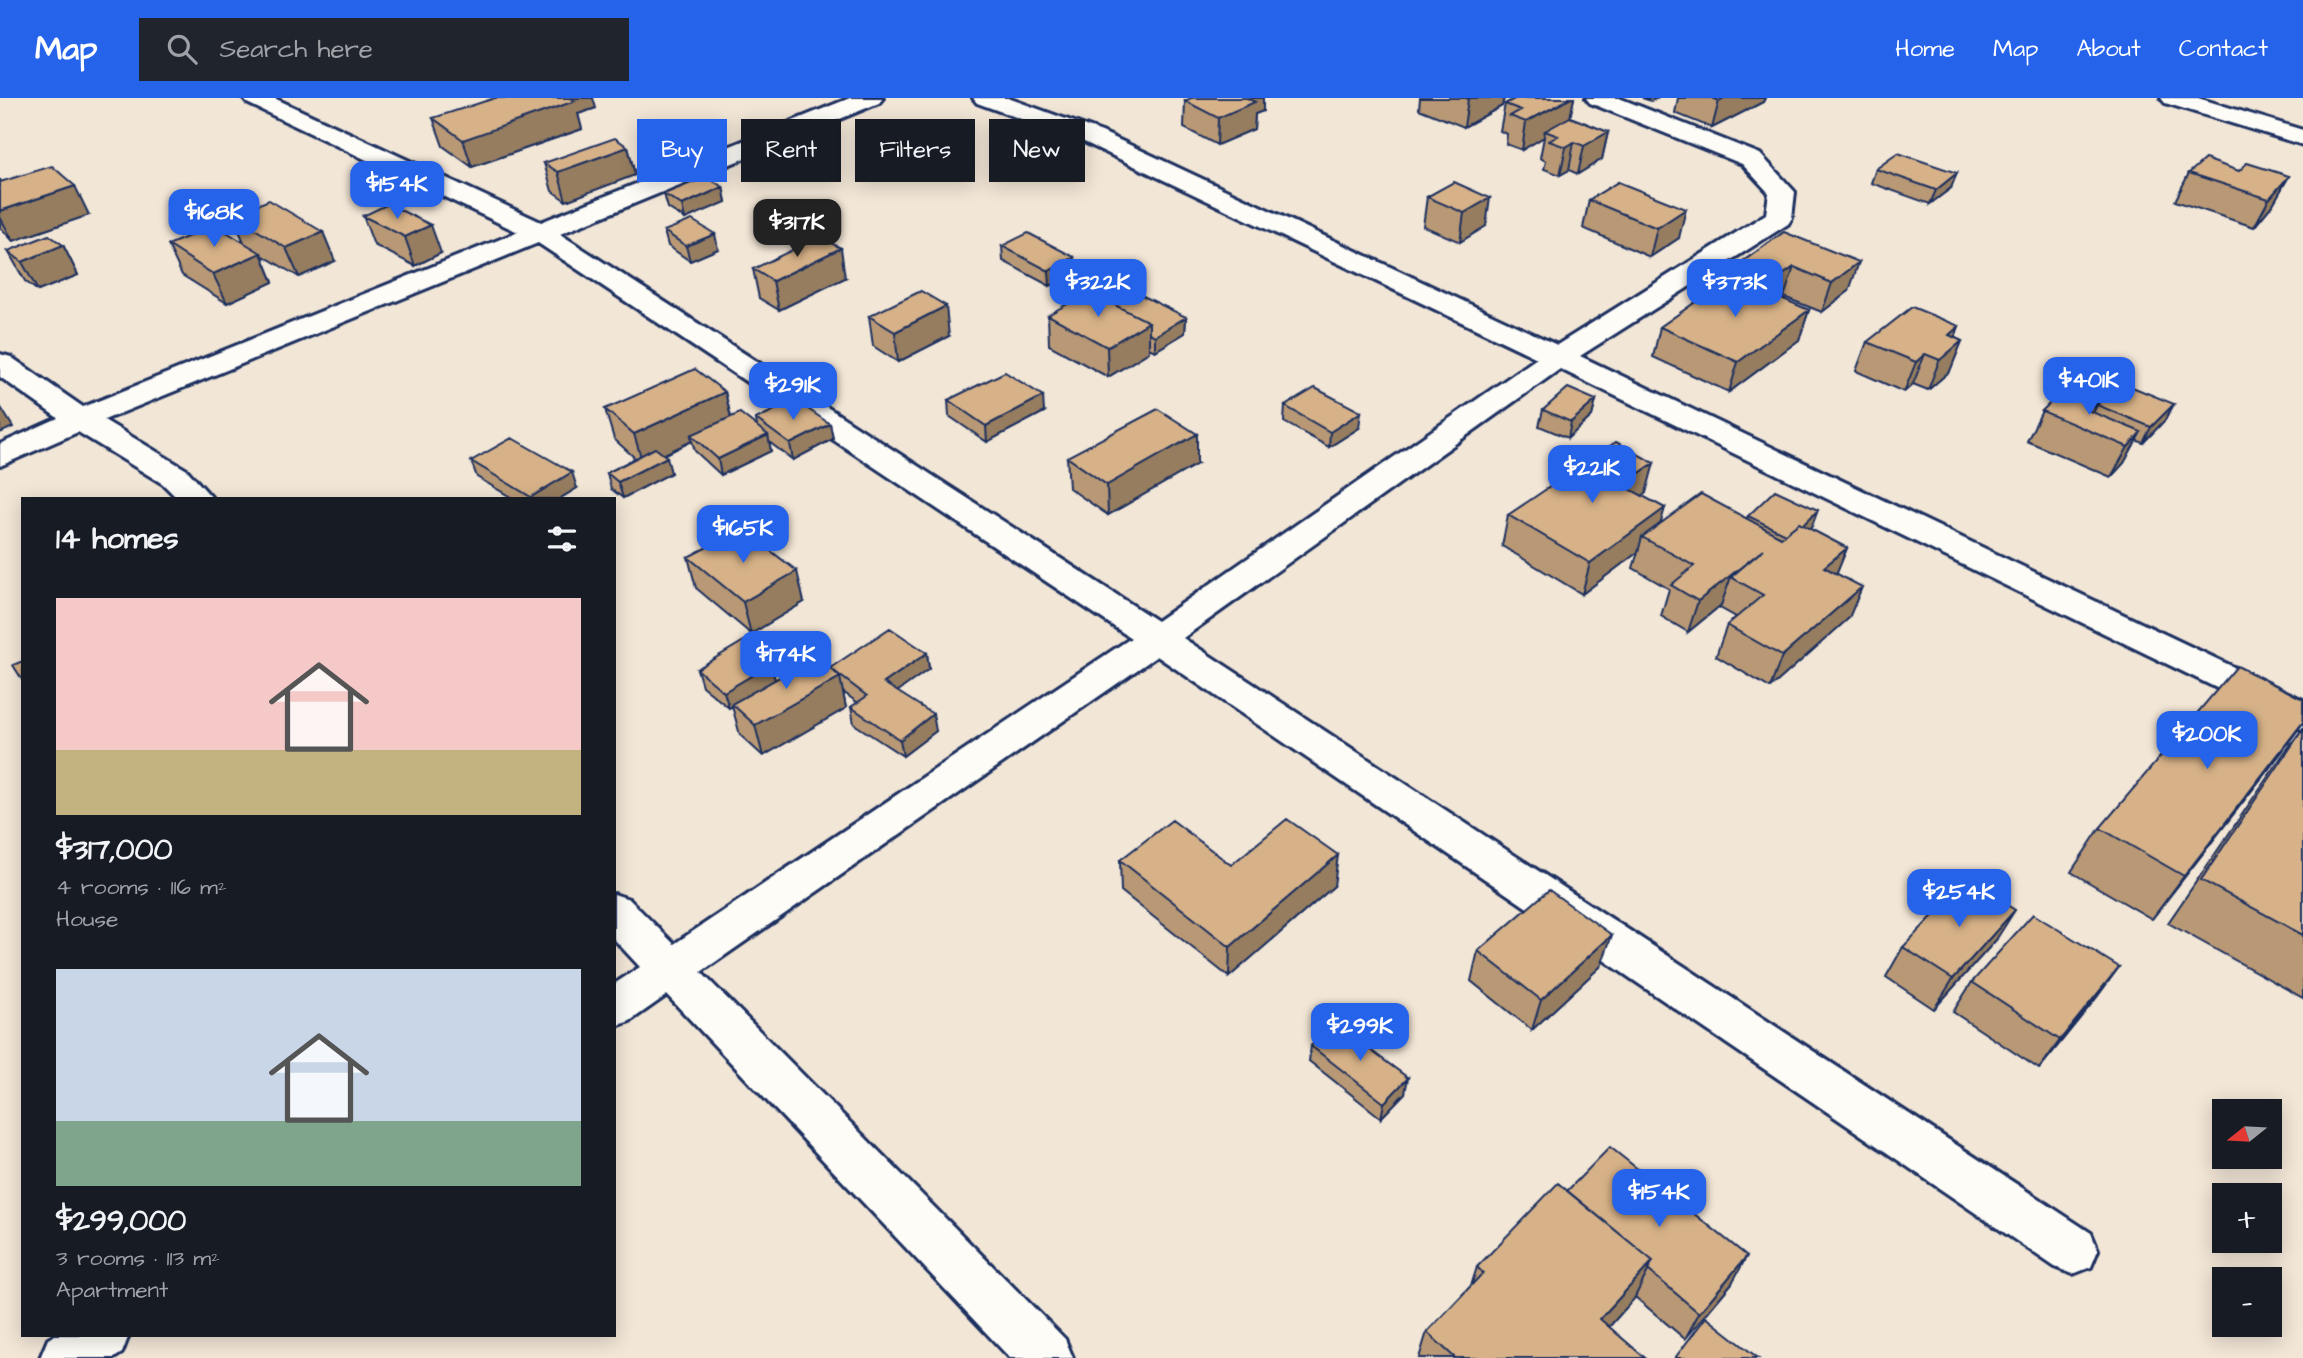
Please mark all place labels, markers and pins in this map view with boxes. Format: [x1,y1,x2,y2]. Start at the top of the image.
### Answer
pin: $154K [348,162,446,221]
pin: $168K [165,190,263,249]
pin: $317K [748,200,846,259]
pin: $322K [1049,260,1147,319]
pin: $373K [1686,260,1784,319]
pin: $401K [2040,358,2138,417]
pin: $291K [744,362,842,422]
pin: $221K [1543,446,1641,505]
pin: $165K [694,505,792,565]
pin: $174K [737,632,835,691]
pin: $200K [2158,712,2256,771]
pin: $254K [1910,870,2008,929]
pin: $299K [1311,1004,1409,1063]
pin: $154K [1610,1170,1708,1229]

